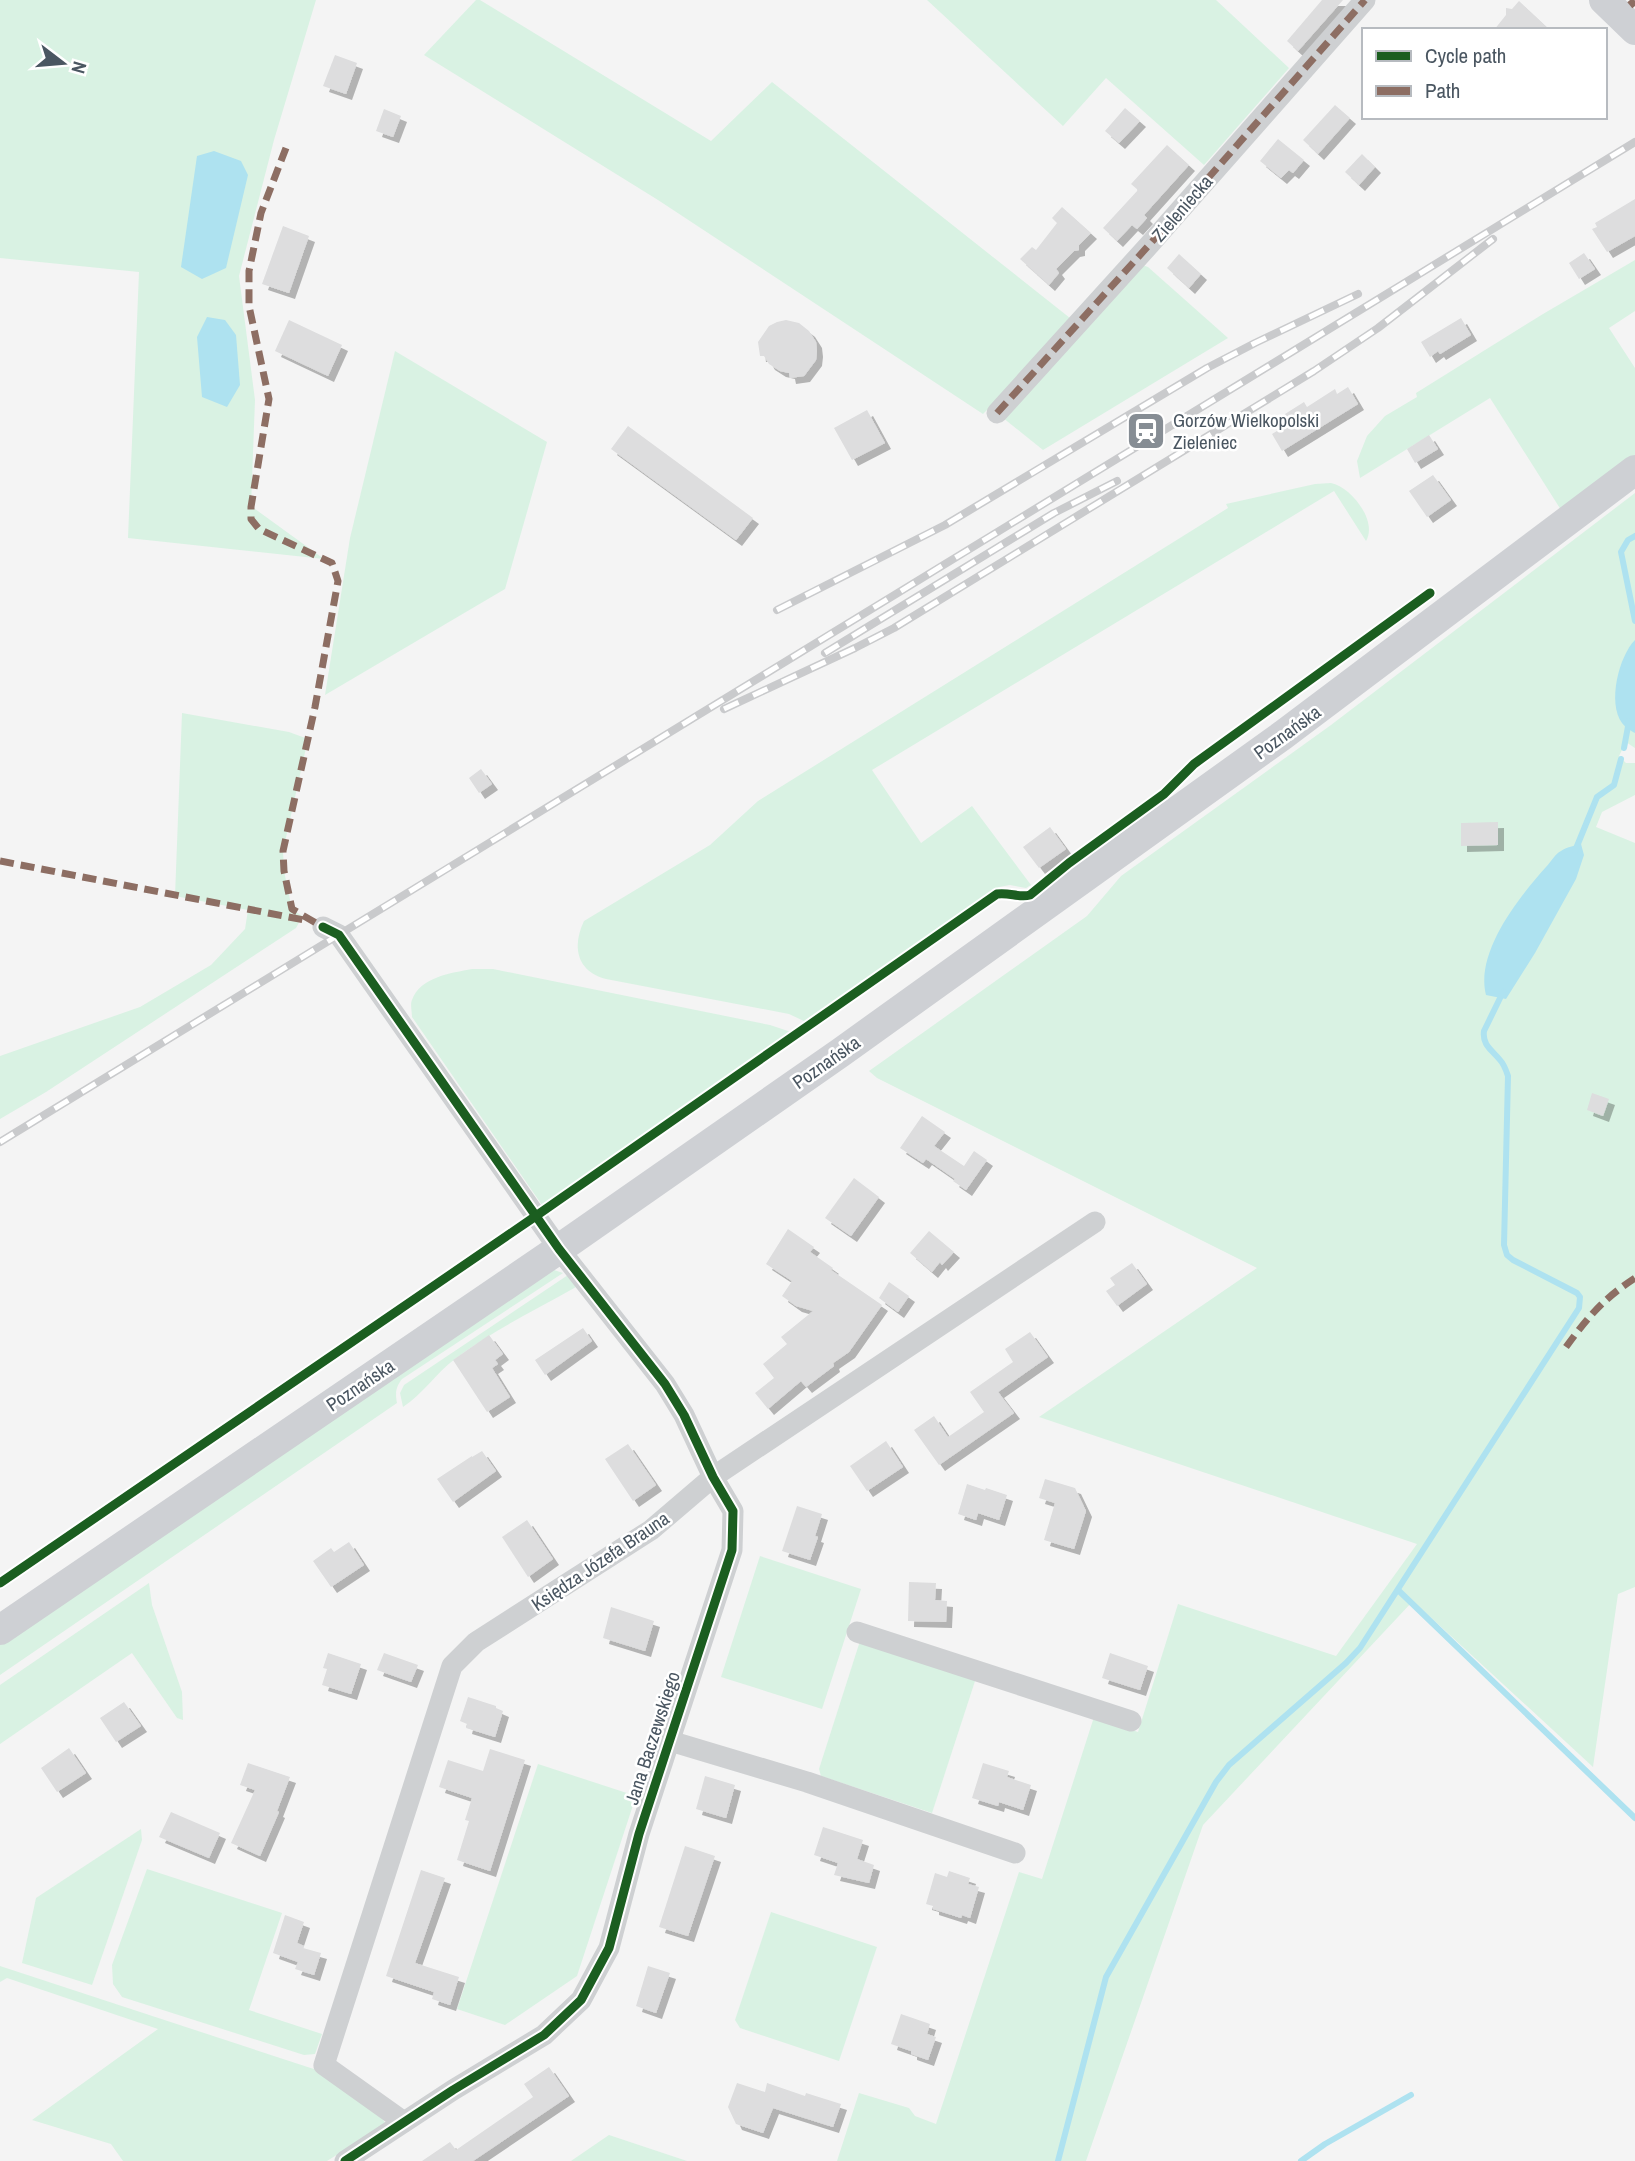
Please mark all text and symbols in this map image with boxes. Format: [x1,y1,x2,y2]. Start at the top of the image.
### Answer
north arrow [28,28,98,98]
legend [1362,28,1607,119]
text: Cycle path [1425,41,1506,70]
text: N [65,59,93,77]
text: Path [1425,76,1460,105]
street label: Zieleniecka [1146,169,1218,247]
place label: Gorzów Wielkopolski Zieleniec [1173,407,1319,455]
station icon: Gorzów Wielkopolski Zieleniec [1125,410,1167,452]
street label: Poznańska [1248,699,1326,765]
street label: Poznańska [787,1029,865,1095]
street label: Poznańska [321,1352,399,1417]
street label: Księdza Józefa Brauna [526,1505,674,1617]
street label: Jana Baczewskiego [618,1668,686,1808]

